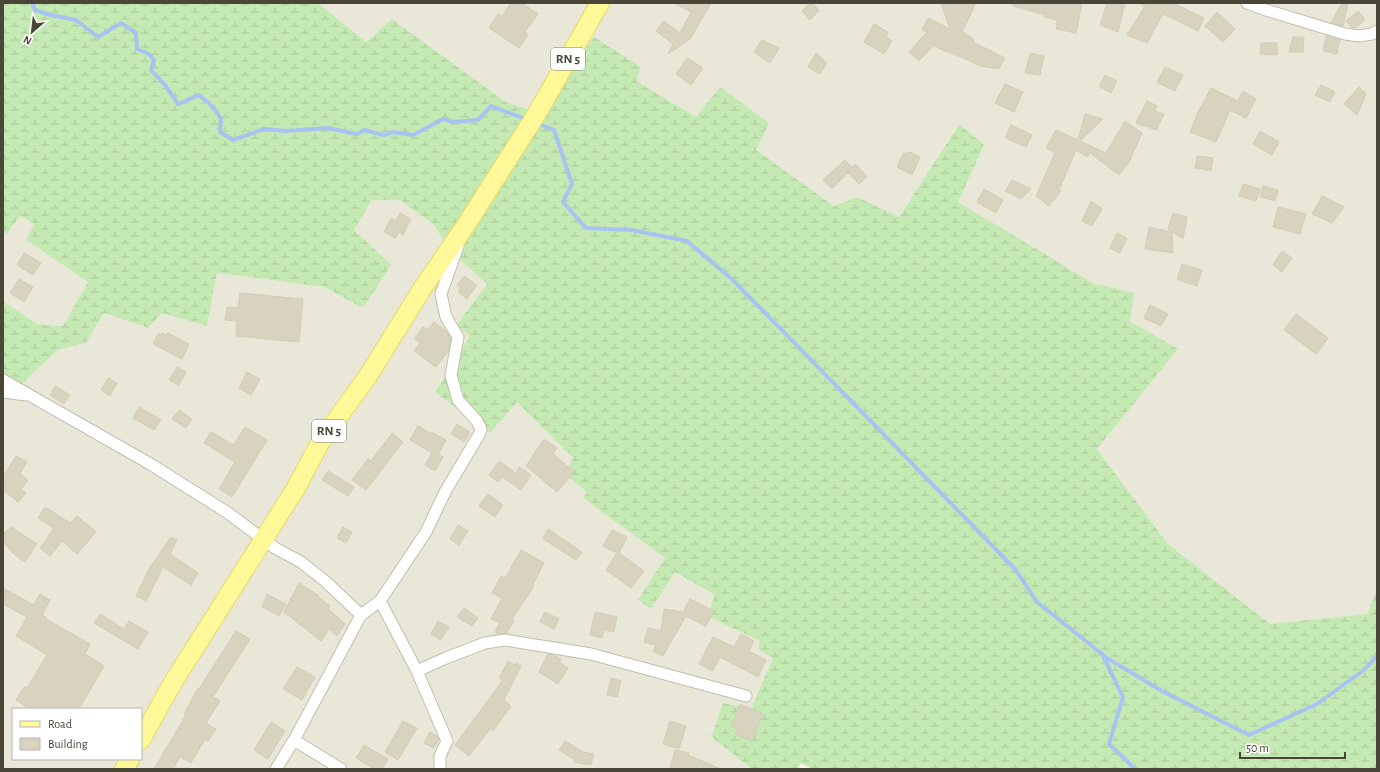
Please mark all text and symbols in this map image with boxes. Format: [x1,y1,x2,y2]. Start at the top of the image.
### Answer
north arrow [12,12,52,52]
text: N [22,34,34,47]
road number: RN 5 [551,48,585,70]
road number: RN 5 [312,420,346,442]
legend [12,708,142,760]
text: Road [48,718,72,730]
scale bar [1240,734,1345,760]
text: Building [48,738,88,750]
text: 50 m [1246,742,1269,754]

